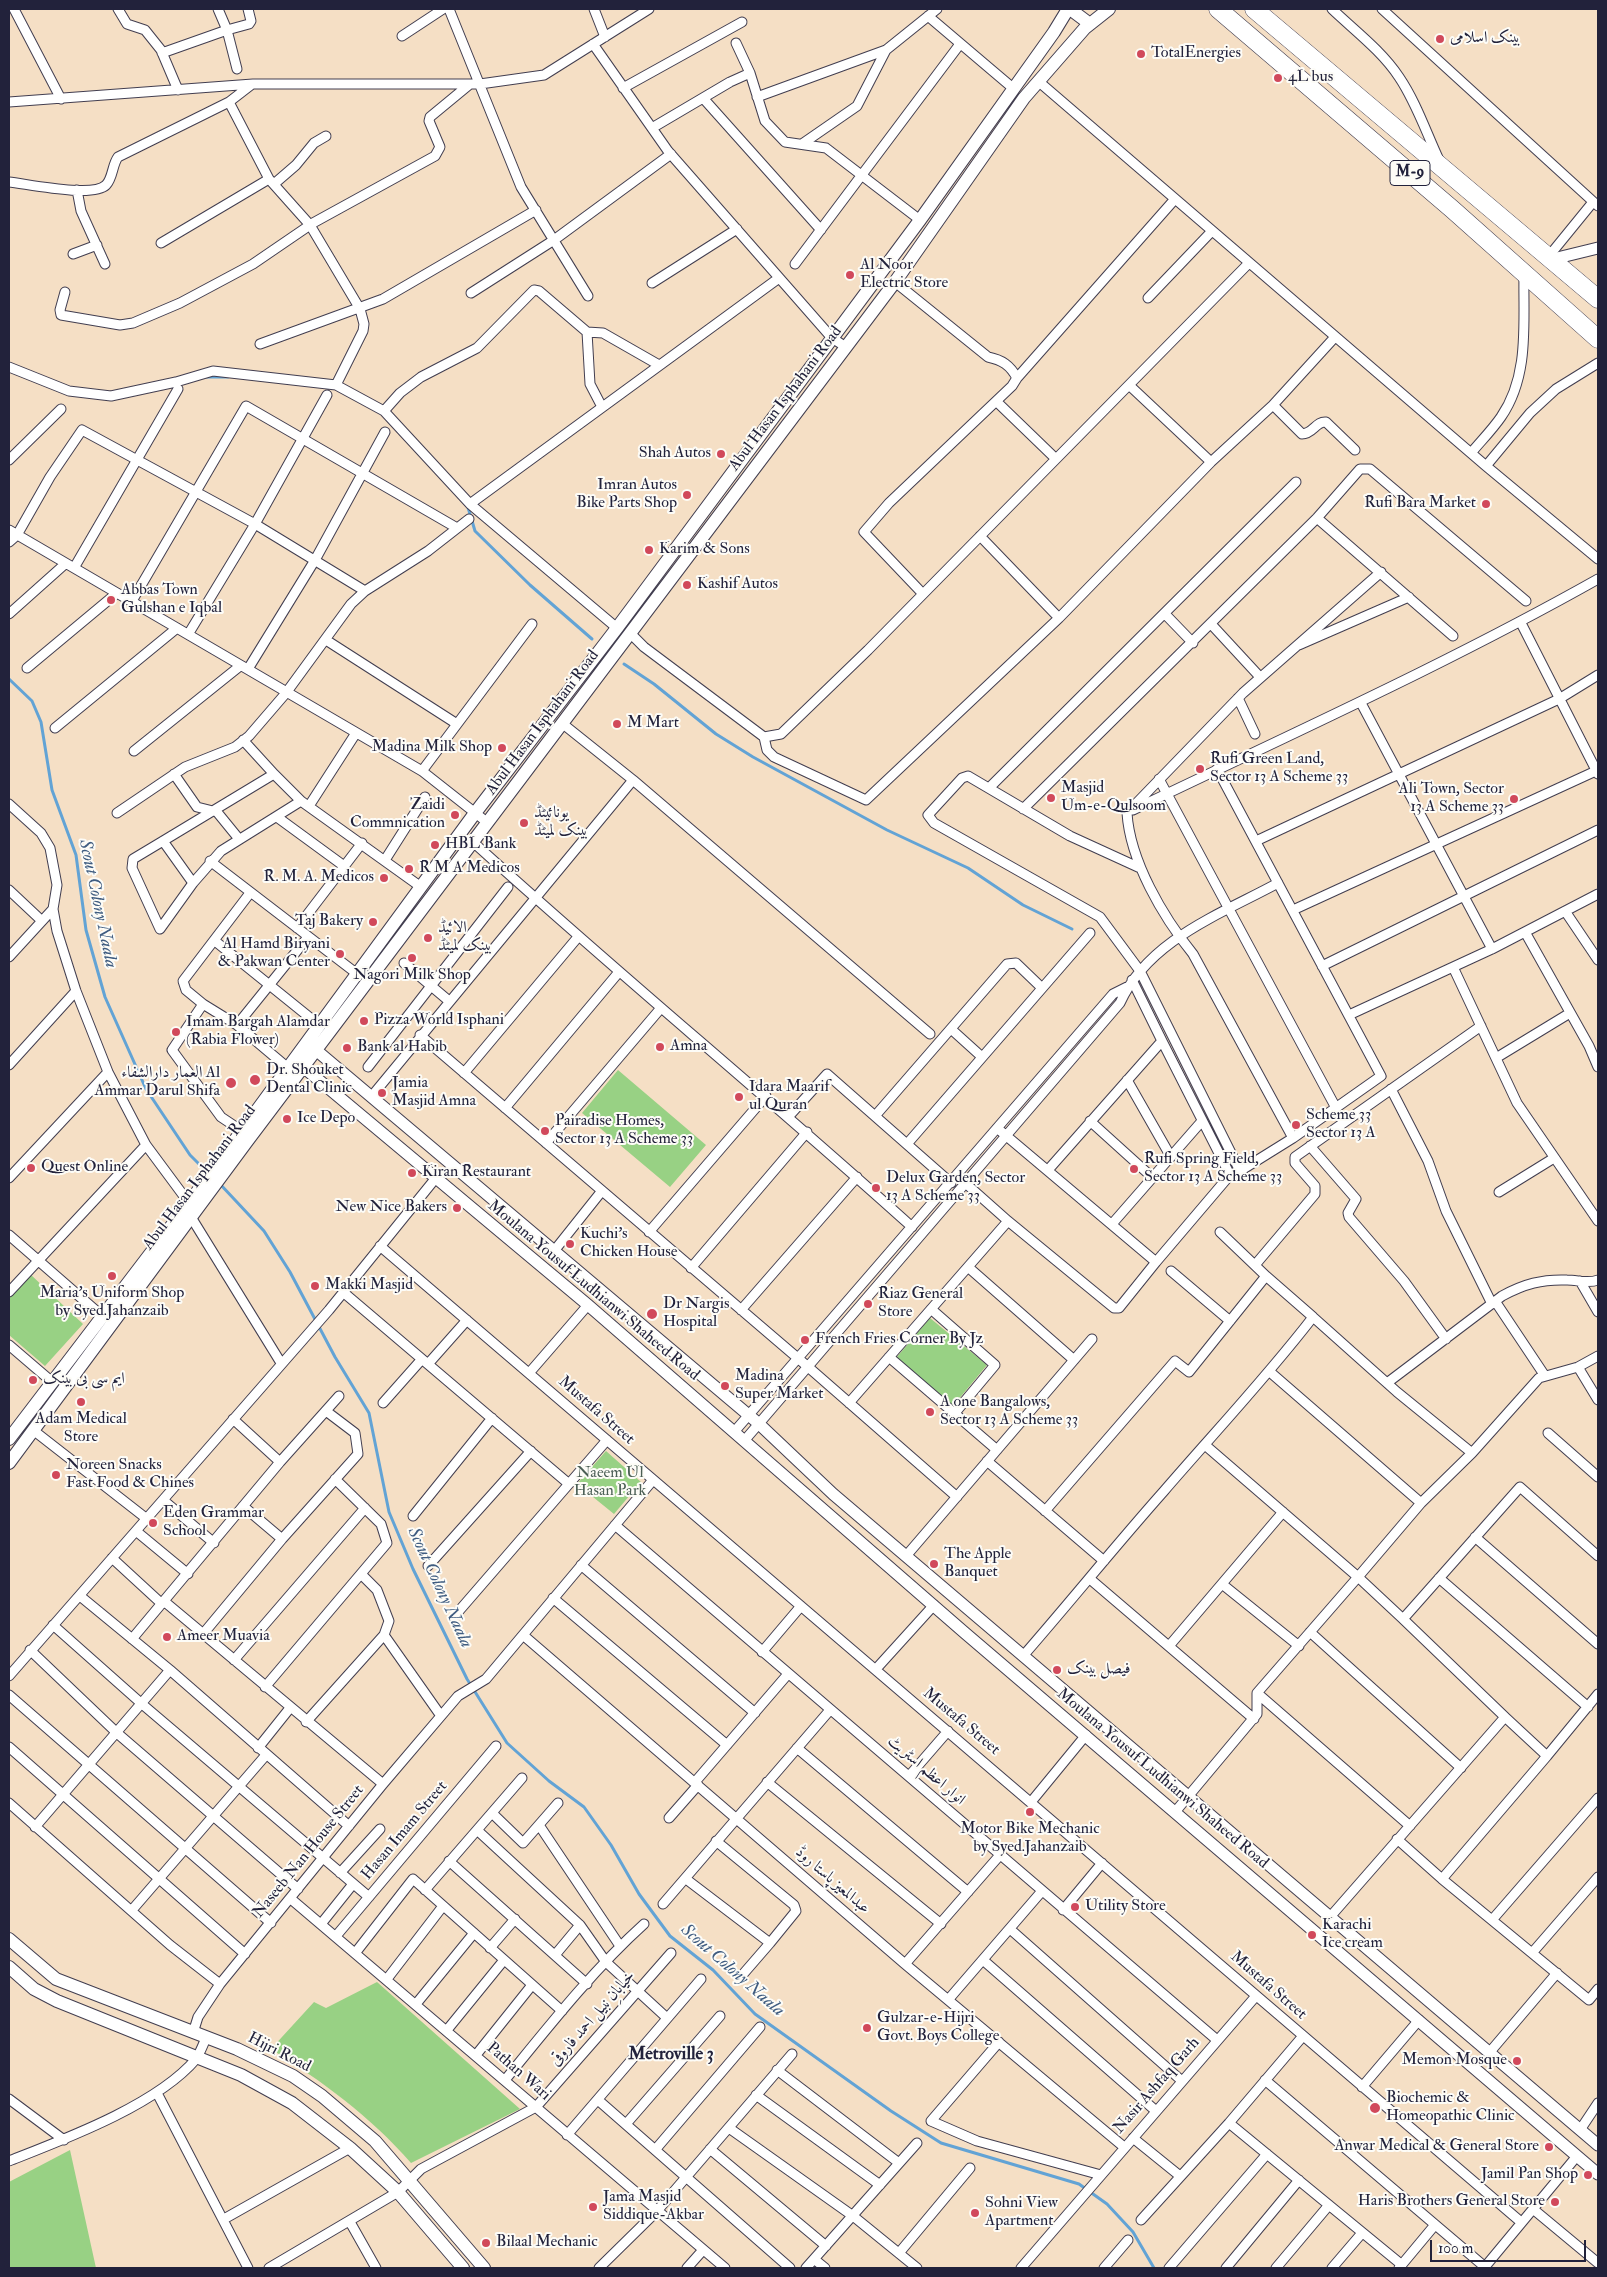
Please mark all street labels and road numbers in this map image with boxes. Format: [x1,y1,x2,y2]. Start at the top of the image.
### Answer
road number: M-9 [1390,160,1430,186]
street label: Abul Hasan Isphahani Road [725,323,847,475]
street label: Abul Hasan Isphahani Road [482,647,604,799]
street label: Abul Hasan Isphahani Road [139,1102,261,1254]
street label: Moulana Yousuf Ludhianwi Shaheed Road [483,1197,703,1385]
street label: Mustafa Street [554,1373,638,1449]
street label: Mustafa Street [919,1684,1003,1760]
street label: Moulana Yousuf Ludhianwi Shaheed Road [1052,1685,1272,1873]
street label: انوار اعظم اسٹریٹ [883,1732,969,1810]
street label: Hasan Imam Street [358,1778,452,1884]
street label: Naseeb Nan House Street [249,1782,369,1922]
street label: عبدالمعیز پاستا روڈ [791,1843,873,1919]
street label: Mustafa Street [1226,1948,1310,2024]
street label: خیابانِ نبیل احمد فاروقی [546,1967,640,2071]
street label: Hijri Road [244,2029,314,2077]
street label: Nasir Ashfaq Garh [1110,2034,1204,2138]
street label: Pathan Wari [482,2039,554,2105]

